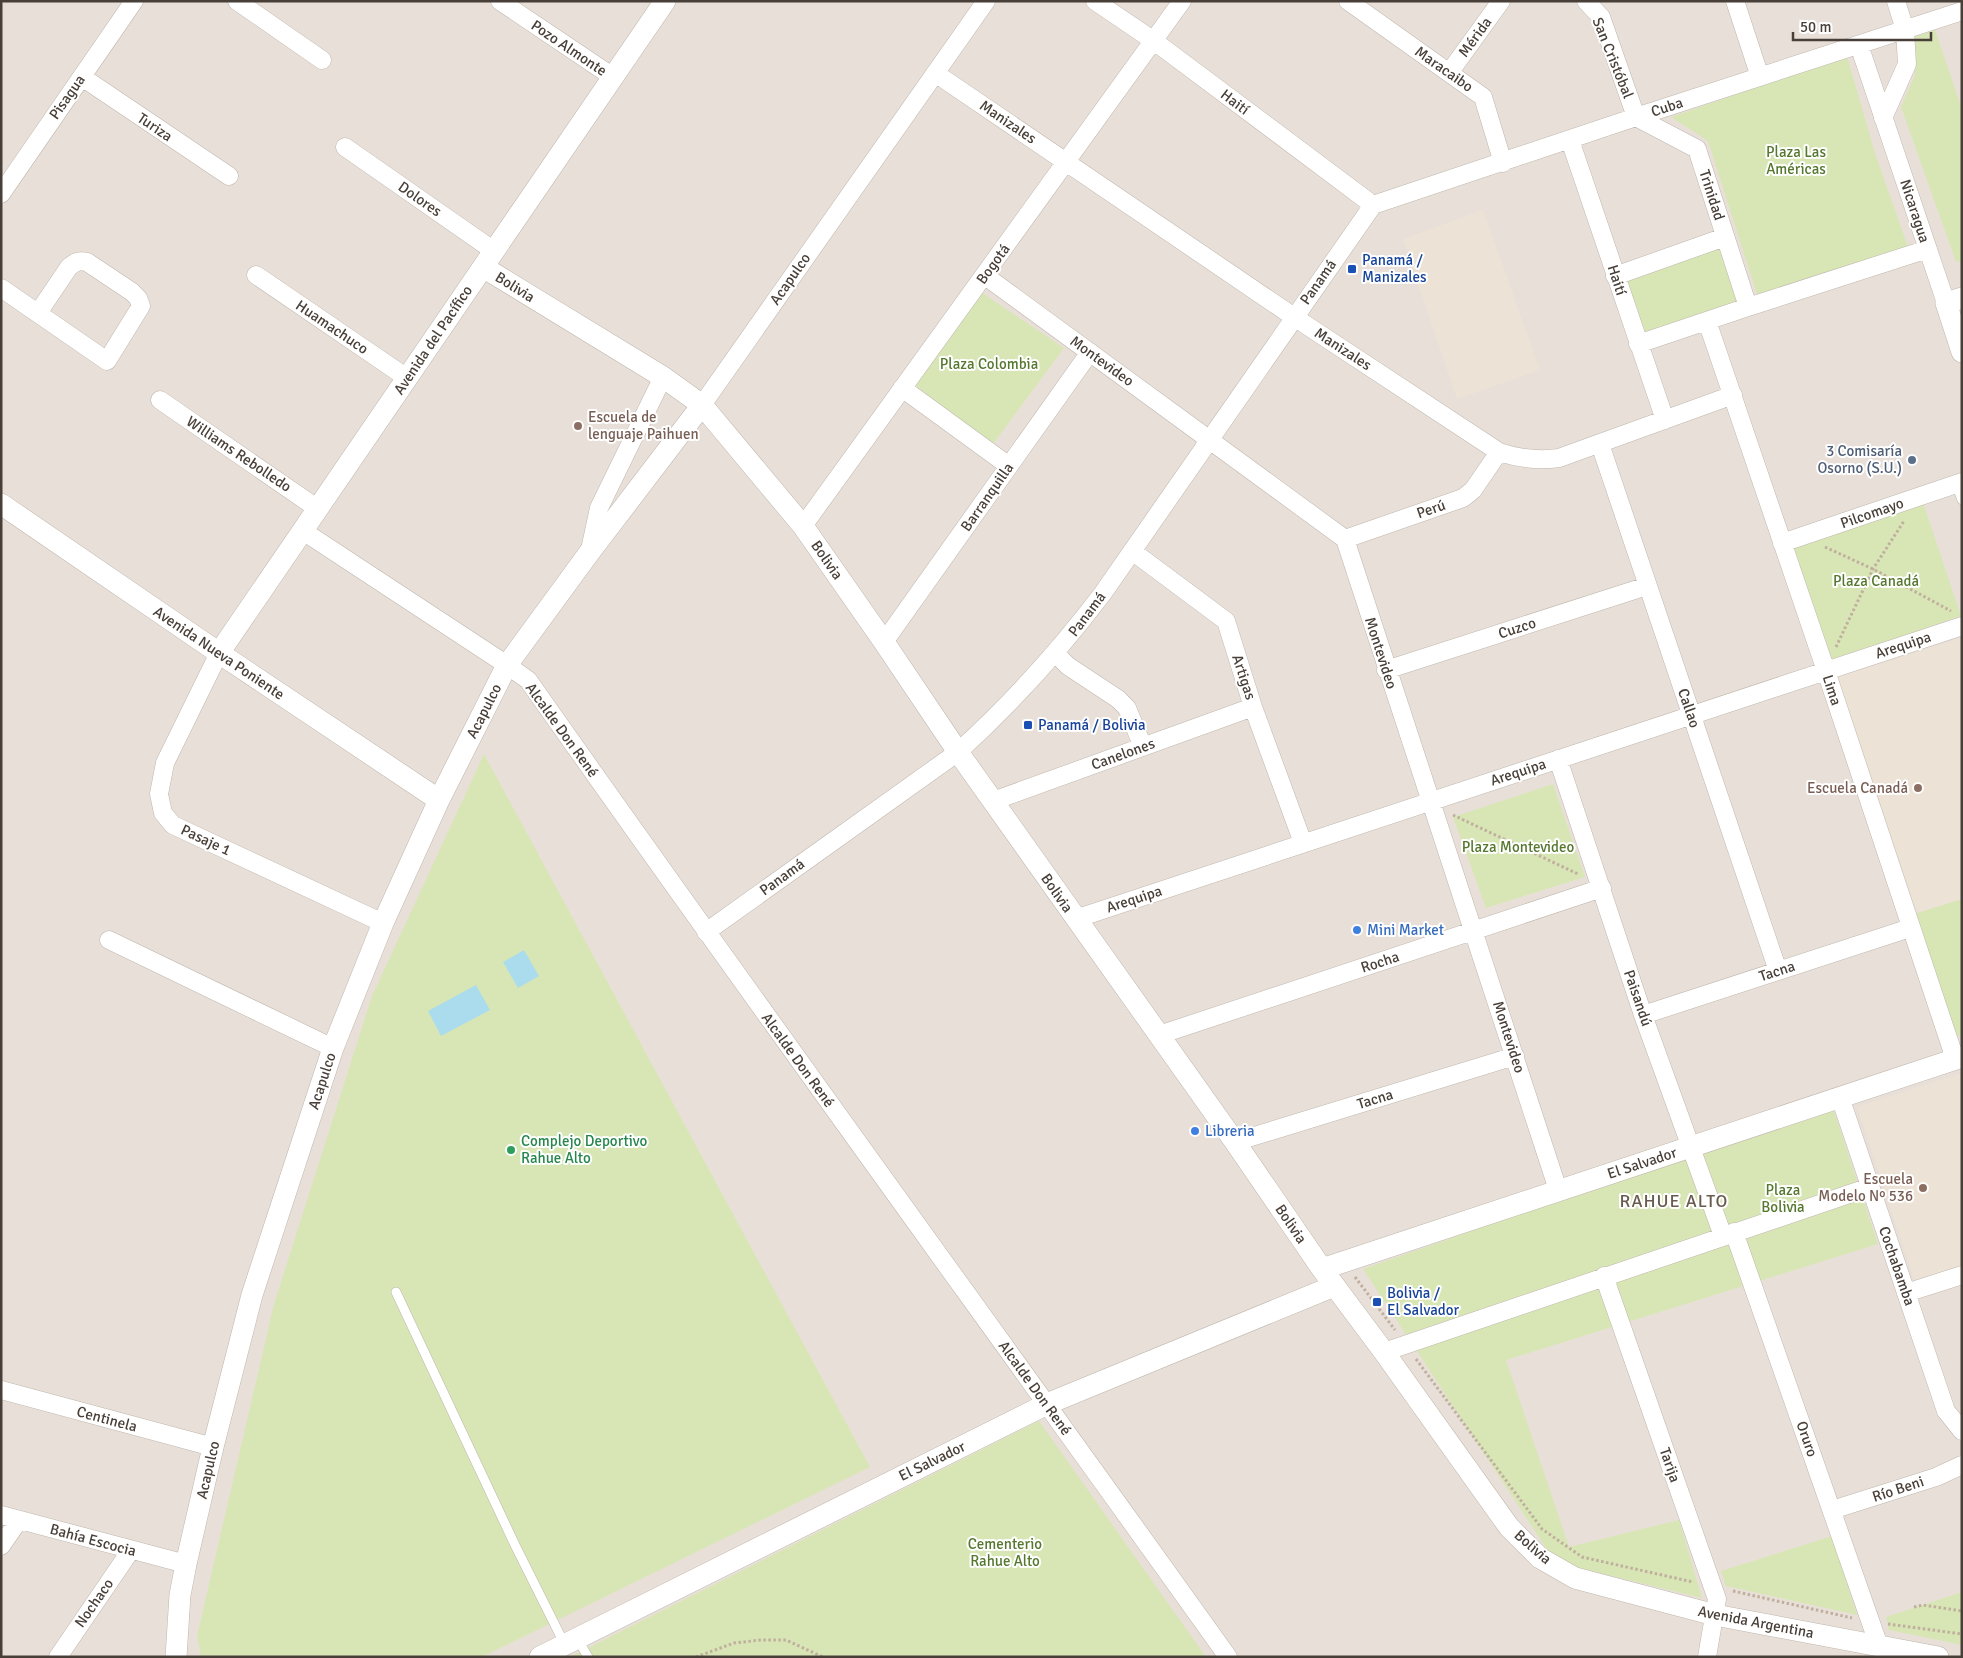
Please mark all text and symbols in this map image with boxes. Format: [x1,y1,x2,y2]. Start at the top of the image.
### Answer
scale bar [1793,10,1930,42]
street label: Mérida [1454,13,1496,61]
street label: San Cristóbal [1589,15,1637,101]
street label: Pozo Almonte [528,16,610,80]
text: 50 m [1800,18,1831,36]
street label: Maracaibo [1411,42,1477,96]
street label: Pisagua [45,71,89,123]
street label: Haití [1217,85,1253,119]
street label: Cuba [1649,93,1685,121]
street label: Manizales [976,96,1040,148]
street label: Turiza [134,109,176,145]
park label: Plaza Las Américas [1766,143,1826,178]
street label: Trinidad [1695,167,1729,223]
street label: Nicaragua [1896,177,1934,245]
street label: Dolores [395,178,446,221]
street label: Bogotá [972,240,1014,288]
street label: Acapulco [766,250,814,308]
place label: Panamá / Manizales [1362,251,1427,286]
street label: Panamá [1296,256,1340,308]
street label: Haití [1604,262,1630,298]
marker: Panamá / Manizales [1346,263,1358,275]
street label: Bolivia [492,268,538,306]
street label: Avenida del Pacífico [390,282,476,398]
street label: Huamachuco [292,296,372,358]
street label: Manizales [1311,324,1375,374]
street label: Montevideo [1067,332,1138,390]
park label: Plaza Colombia [940,355,1038,373]
place label: Escuela de lenguaje Paihuen [588,408,699,443]
street label: Williams Rebolledo [183,412,295,496]
marker: Escuela de lenguaje Paihuen [572,420,584,432]
place label: 3 Comisaría Osorno (S.U.) [1817,442,1902,477]
marker: 3 Comisaría Osorno (S.U.) [1906,454,1918,466]
street label: Barranquilla [957,459,1017,535]
street label: Pilcomayo [1838,494,1906,532]
street label: Perú [1414,496,1448,522]
street label: Bolivia [807,537,847,583]
park label: Plaza Canadá [1833,572,1919,590]
street label: Panamá [1064,588,1110,640]
street label: Avenida Nueva Poniente [150,602,288,704]
street label: Cuzco [1496,613,1538,643]
street label: Montevideo [1361,615,1401,691]
street label: Arequipa [1873,628,1933,662]
street label: Artigas [1228,652,1260,702]
street label: Lima [1819,672,1845,708]
street label: Alcalde Don René [522,679,602,781]
street label: Acapulco [463,680,505,741]
street label: Callao [1674,686,1704,730]
place label: Panamá / Bolivia [1038,716,1146,734]
marker: Panamá / Bolivia [1022,719,1034,731]
street label: Canelones [1089,734,1158,774]
street label: Arequipa [1488,755,1548,789]
place label: Escuela Canadá [1807,779,1908,797]
marker: Escuela Canadá [1912,782,1924,794]
street label: Pasaje 1 [178,821,234,859]
park label: Plaza Montevideo [1462,838,1575,856]
street label: Panamá [756,855,808,899]
street label: Bolivia [1037,870,1077,916]
street label: Arequipa [1104,882,1164,916]
place label: Mini Market [1367,921,1444,939]
marker: Mini Market [1351,924,1363,936]
street label: Rocha [1358,947,1402,977]
street label: Tacna [1757,957,1797,985]
street label: Paisandú [1620,967,1656,1029]
street label: Montevideo [1489,999,1529,1075]
street label: Alcalde Don René [758,1009,838,1111]
street label: Acapulco [304,1050,340,1112]
street label: Tacna [1355,1085,1395,1113]
place label: Libreria [1205,1122,1255,1140]
marker: Libreria [1189,1125,1201,1137]
place label: Complejo Deportivo Rahue Alto [521,1132,647,1167]
street label: El Salvador [1605,1143,1679,1183]
marker: Complejo Deportivo Rahue Alto [505,1144,517,1156]
place label: Escuela Modelo Nº 536 [1818,1170,1913,1205]
park label: Plaza Bolivia [1761,1181,1805,1216]
marker: Escuela Modelo Nº 536 [1917,1182,1929,1194]
district label: RAHUE ALTO [1620,1190,1728,1212]
street label: Bolivia [1271,1201,1311,1247]
street label: Cochabamba [1875,1224,1919,1308]
place label: Bolivia / El Salvador [1387,1284,1459,1319]
marker: Bolivia / El Salvador [1371,1296,1383,1308]
street label: Alcalde Don René [995,1337,1075,1439]
street label: Centinela [75,1402,139,1436]
street label: Oruro [1793,1419,1822,1459]
street label: El Salvador [896,1437,969,1485]
street label: Acapulco [193,1439,223,1501]
street label: Tarija [1656,1445,1684,1485]
street label: Río Beni [1870,1472,1926,1506]
street label: Bahía Escocia [48,1520,138,1560]
street label: Bolivia [1511,1526,1555,1568]
park label: Cementerio Rahue Alto [968,1535,1042,1570]
street label: Nochaco [71,1575,117,1631]
street label: Avenida Argentina [1697,1602,1815,1642]

